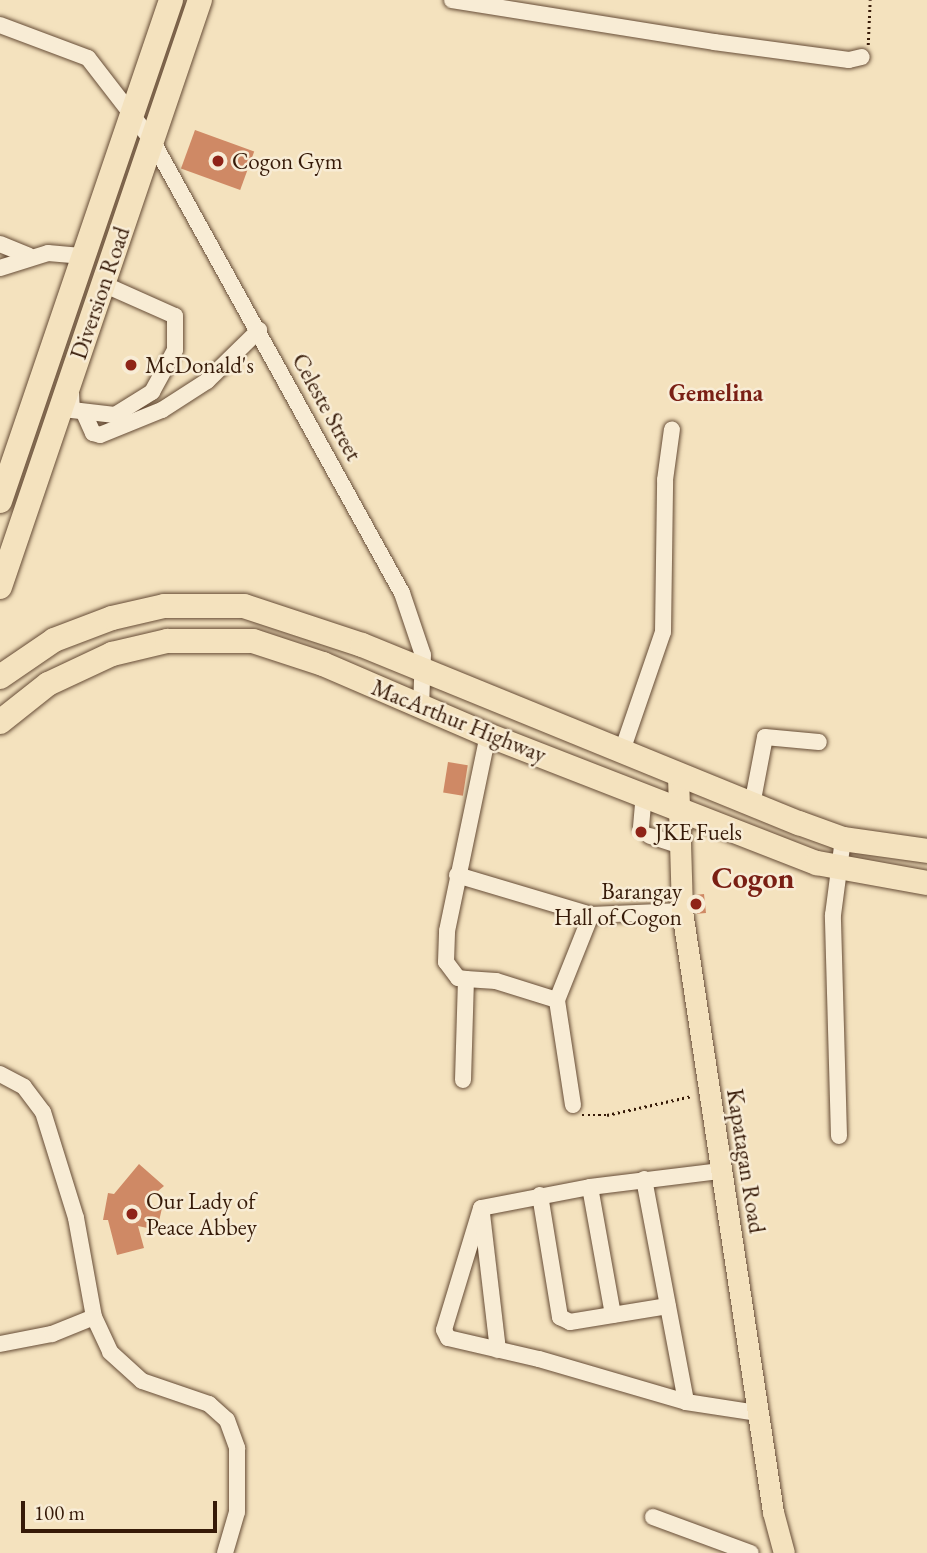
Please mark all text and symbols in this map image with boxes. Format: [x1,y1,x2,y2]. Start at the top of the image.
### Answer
place label: Cogon Gym [232,147,343,175]
marker: Cogon Gym [210,153,226,169]
street label: Diversion Road [64,223,136,363]
street label: Celeste Street [286,348,368,466]
place label: McDonald's [145,351,254,379]
marker: McDonald's [123,357,139,373]
district label: Gemelina [669,379,763,407]
street label: MacArthur Highway [368,673,550,769]
place label: JKE Fuels [655,818,742,846]
marker: JKE Fuels [633,824,649,840]
district label: Cogon [711,860,795,896]
place label: Barangay Hall of Cogon [554,877,682,931]
marker: Barangay Hall of Cogon [688,896,704,912]
street label: Kapatagan Road [721,1087,771,1235]
place label: Our Lady of Peace Abbey [146,1187,257,1241]
marker: Our Lady of Peace Abbey [124,1206,140,1222]
scale bar [24,1486,220,1530]
text: 100 m [34,1499,85,1526]

